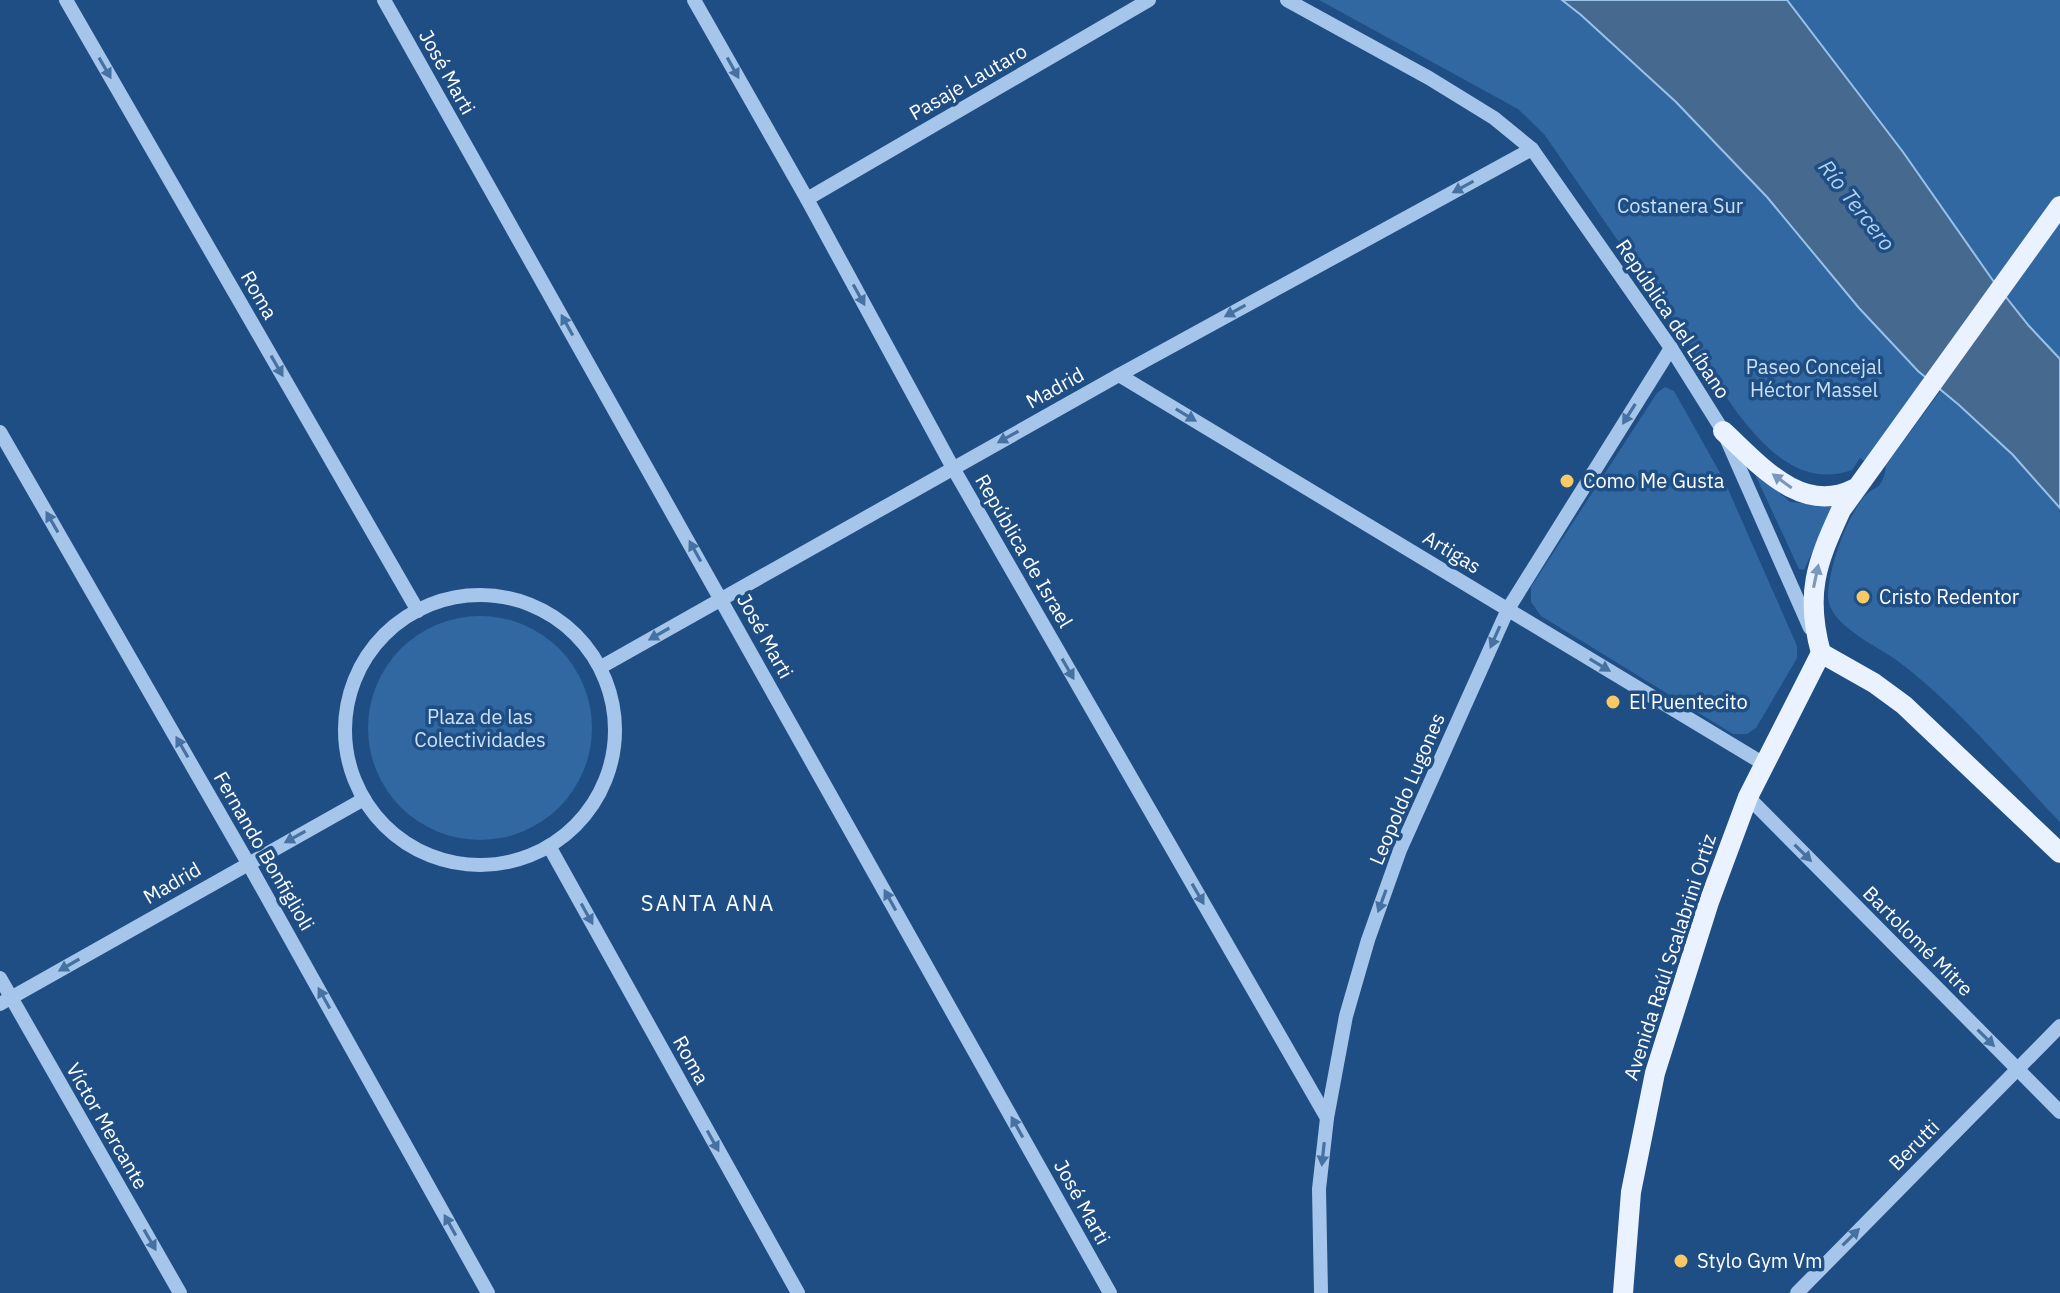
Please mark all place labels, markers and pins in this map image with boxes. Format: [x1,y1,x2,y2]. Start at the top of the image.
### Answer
place label: Como Me Gusta [1583,467,1725,494]
marker: Como Me Gusta [1558,472,1576,490]
place label: Cristo Redentor [1879,583,2019,610]
marker: Cristo Redentor [1854,588,1872,606]
place label: El Puentecito [1629,688,1748,715]
marker: El Puentecito [1604,693,1622,711]
place label: Stylo Gym Vm [1697,1247,1822,1274]
marker: Stylo Gym Vm [1672,1252,1690,1270]

